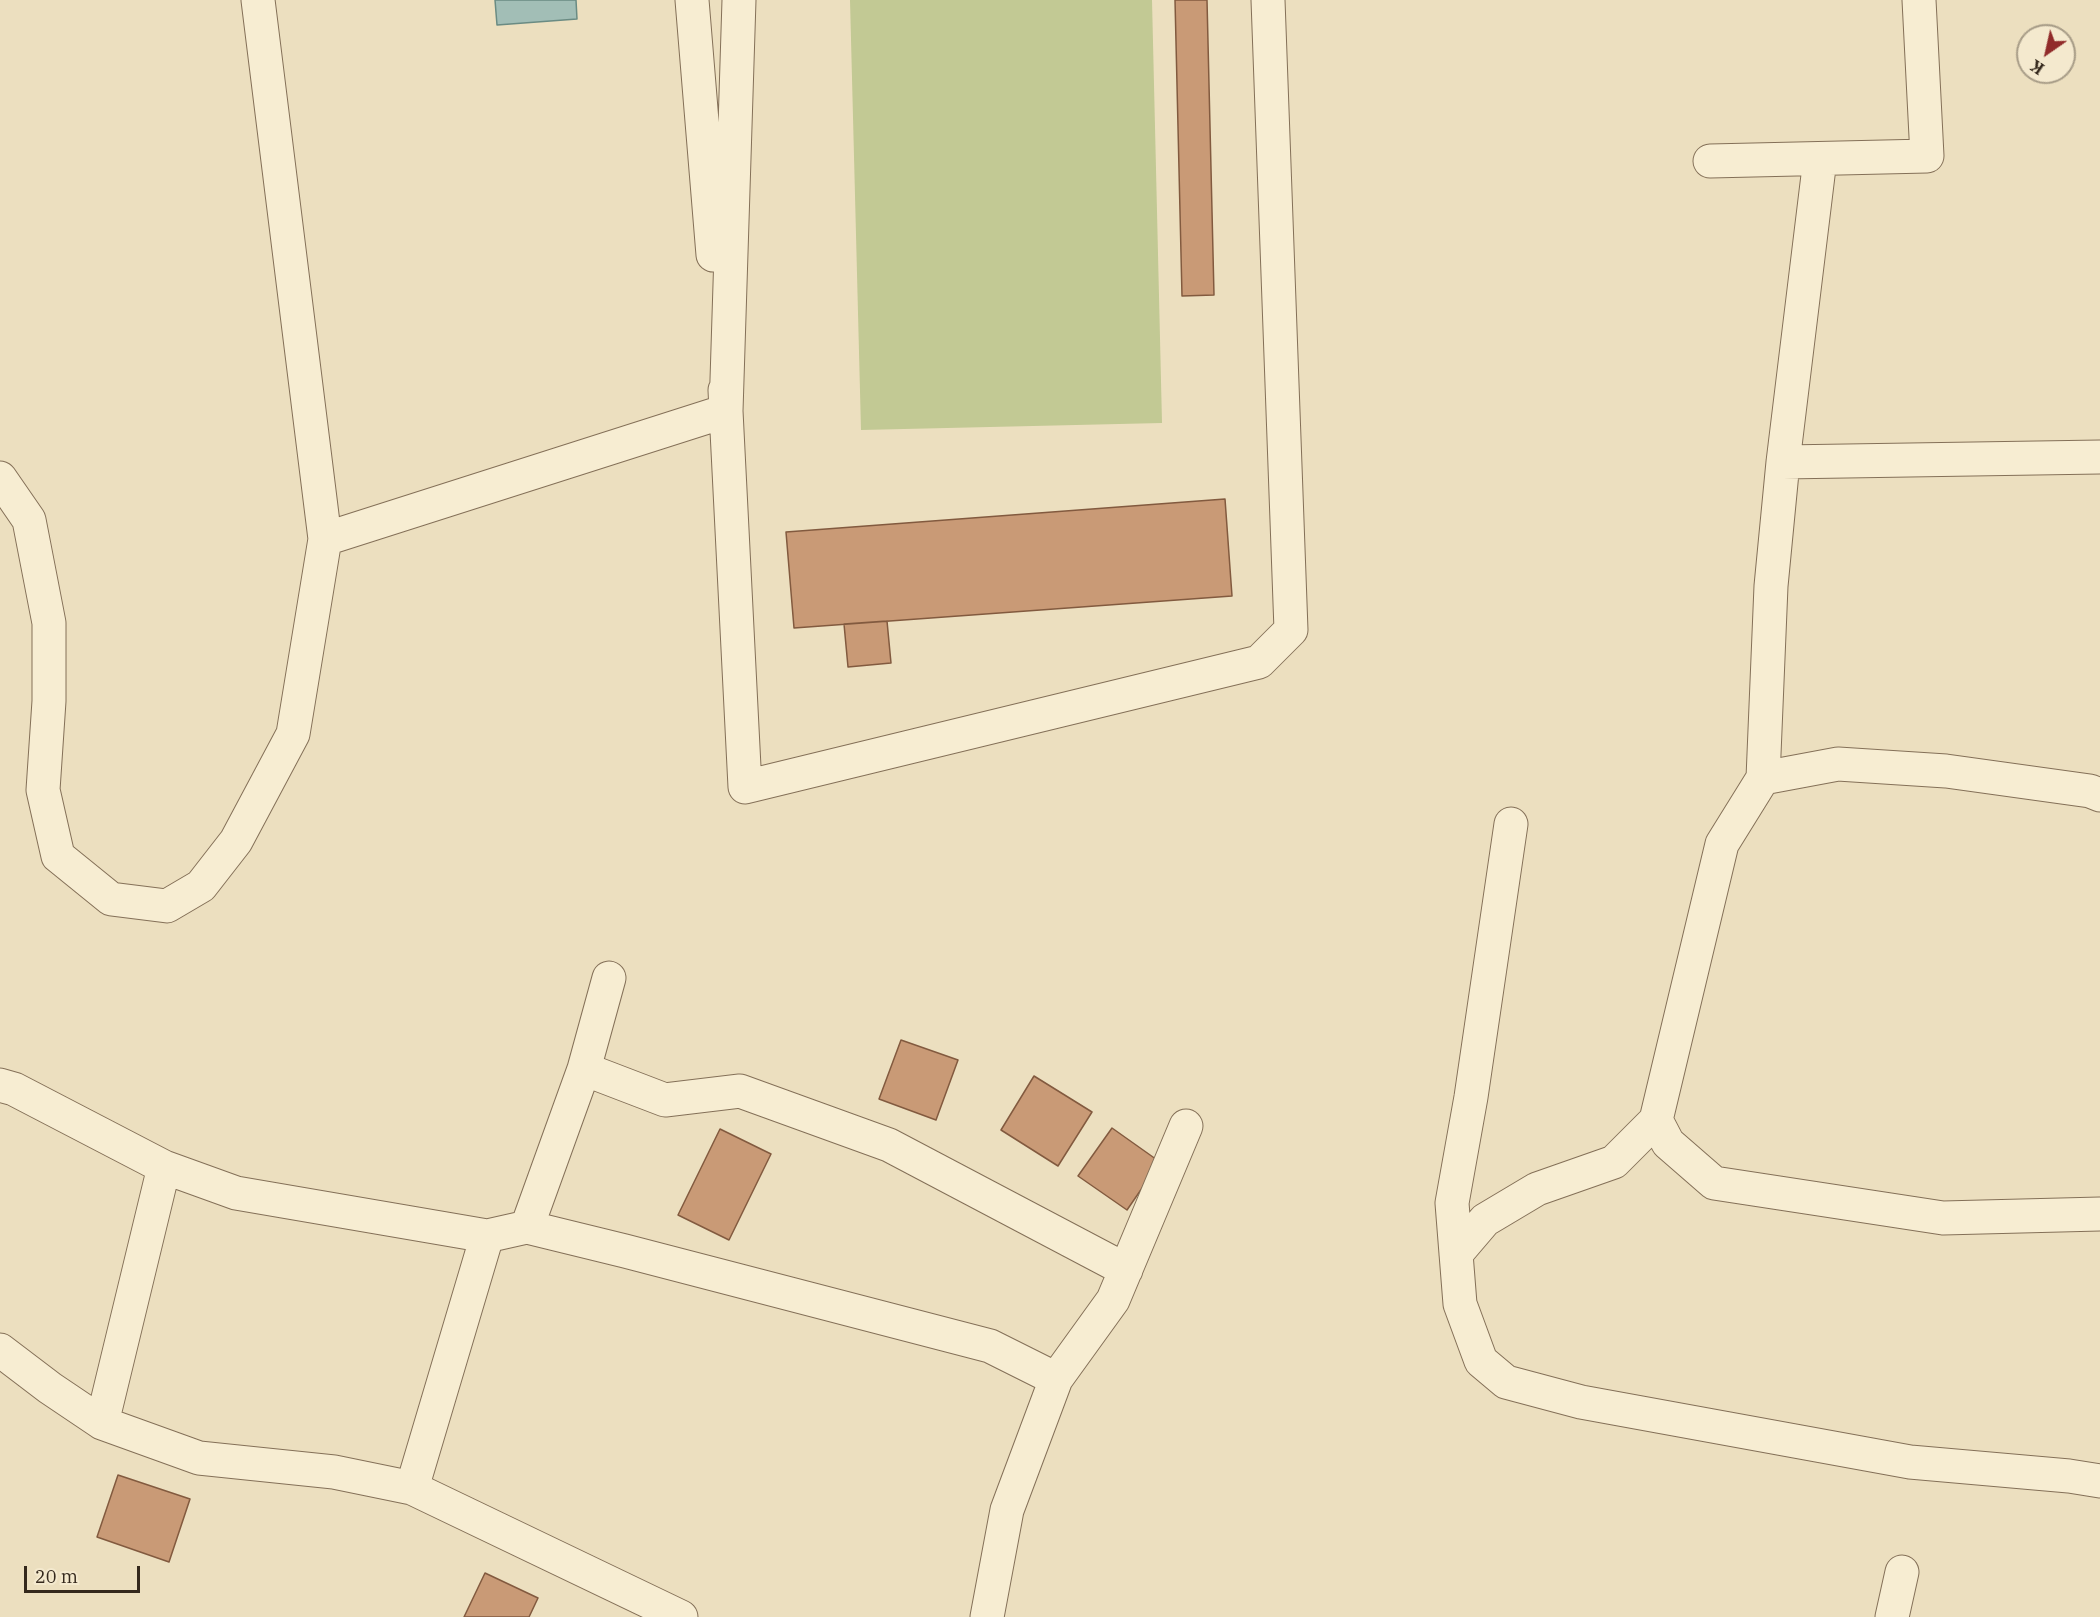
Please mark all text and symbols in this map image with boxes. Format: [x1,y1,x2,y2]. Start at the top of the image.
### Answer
north arrow [2016,24,2076,84]
text: K [2026,56,2048,79]
scale bar [27,1554,142,1592]
text: 20 m [35,1565,78,1588]

